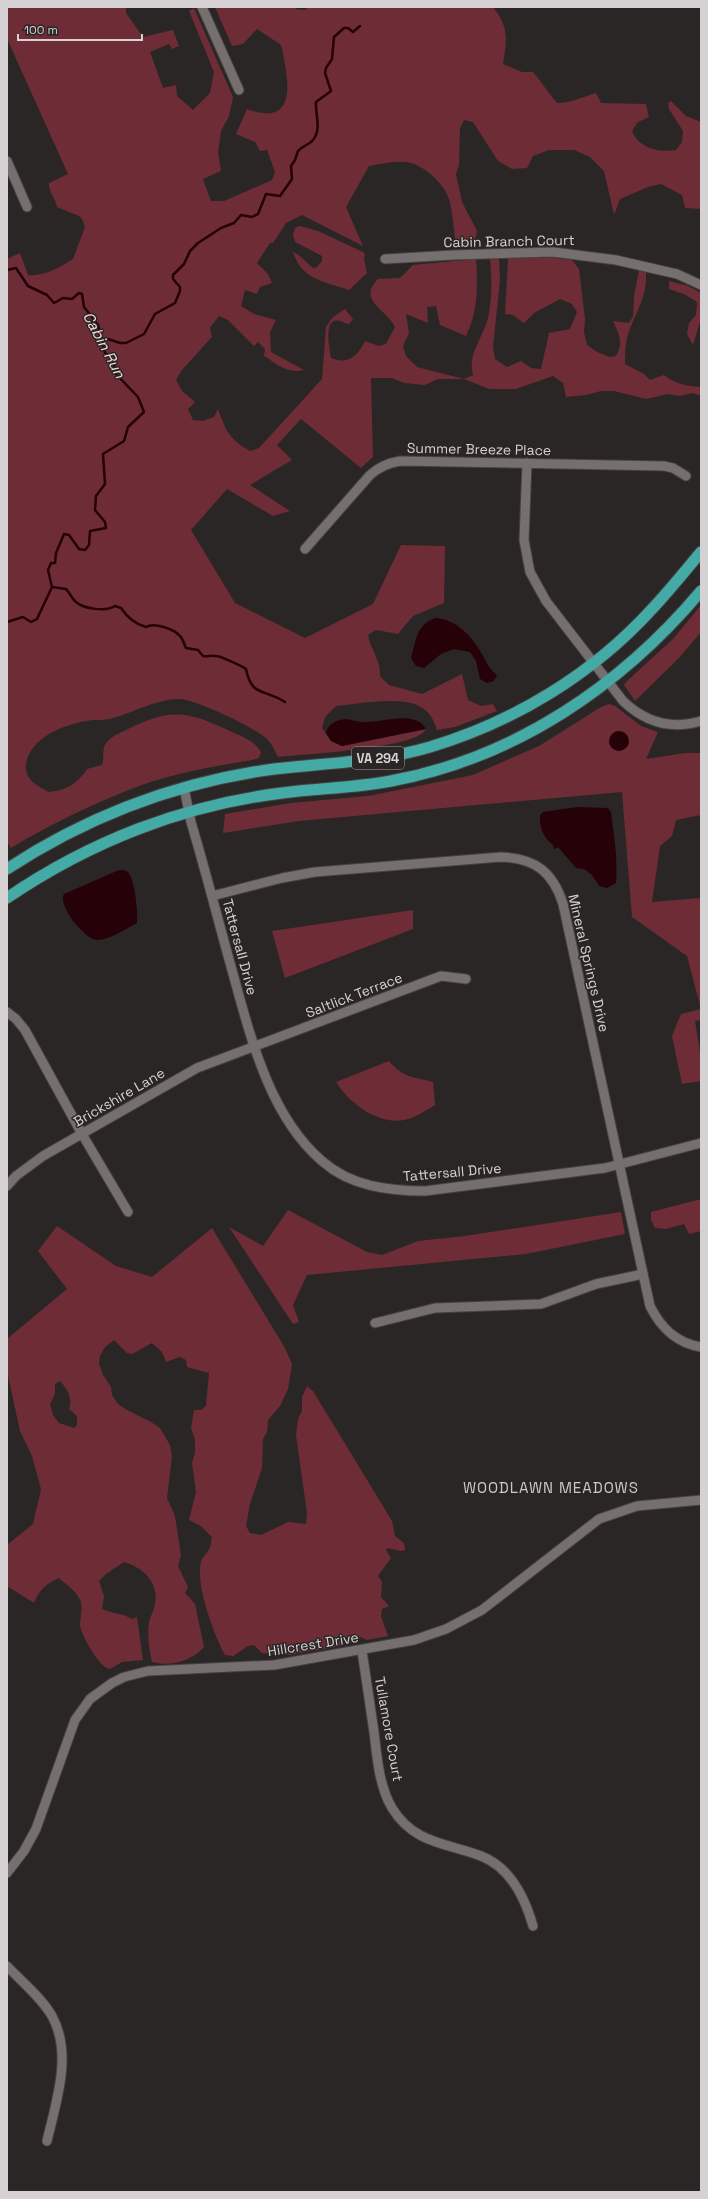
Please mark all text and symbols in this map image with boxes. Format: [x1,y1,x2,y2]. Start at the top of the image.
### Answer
scale bar [18,16,142,42]
text: 100 m [24,22,58,38]
street label: Cabin Branch Court [443,231,575,251]
water label: Cabin Run [79,308,130,382]
street label: Summer Breeze Place [407,439,551,459]
road number: VA 294 [352,747,404,769]
street label: Mineral Springs Drive [564,892,614,1034]
street label: Tattersall Drive [219,897,261,997]
street label: Saltlick Terrace [303,968,405,1022]
street label: Brickshire Lane [70,1064,168,1130]
street label: Tattersall Drive [402,1159,502,1185]
district label: WOODLAWN MEADOWS [463,1478,639,1497]
street label: Hillcrest Drive [266,1628,360,1660]
street label: Tullamore Court [371,1675,407,1783]

